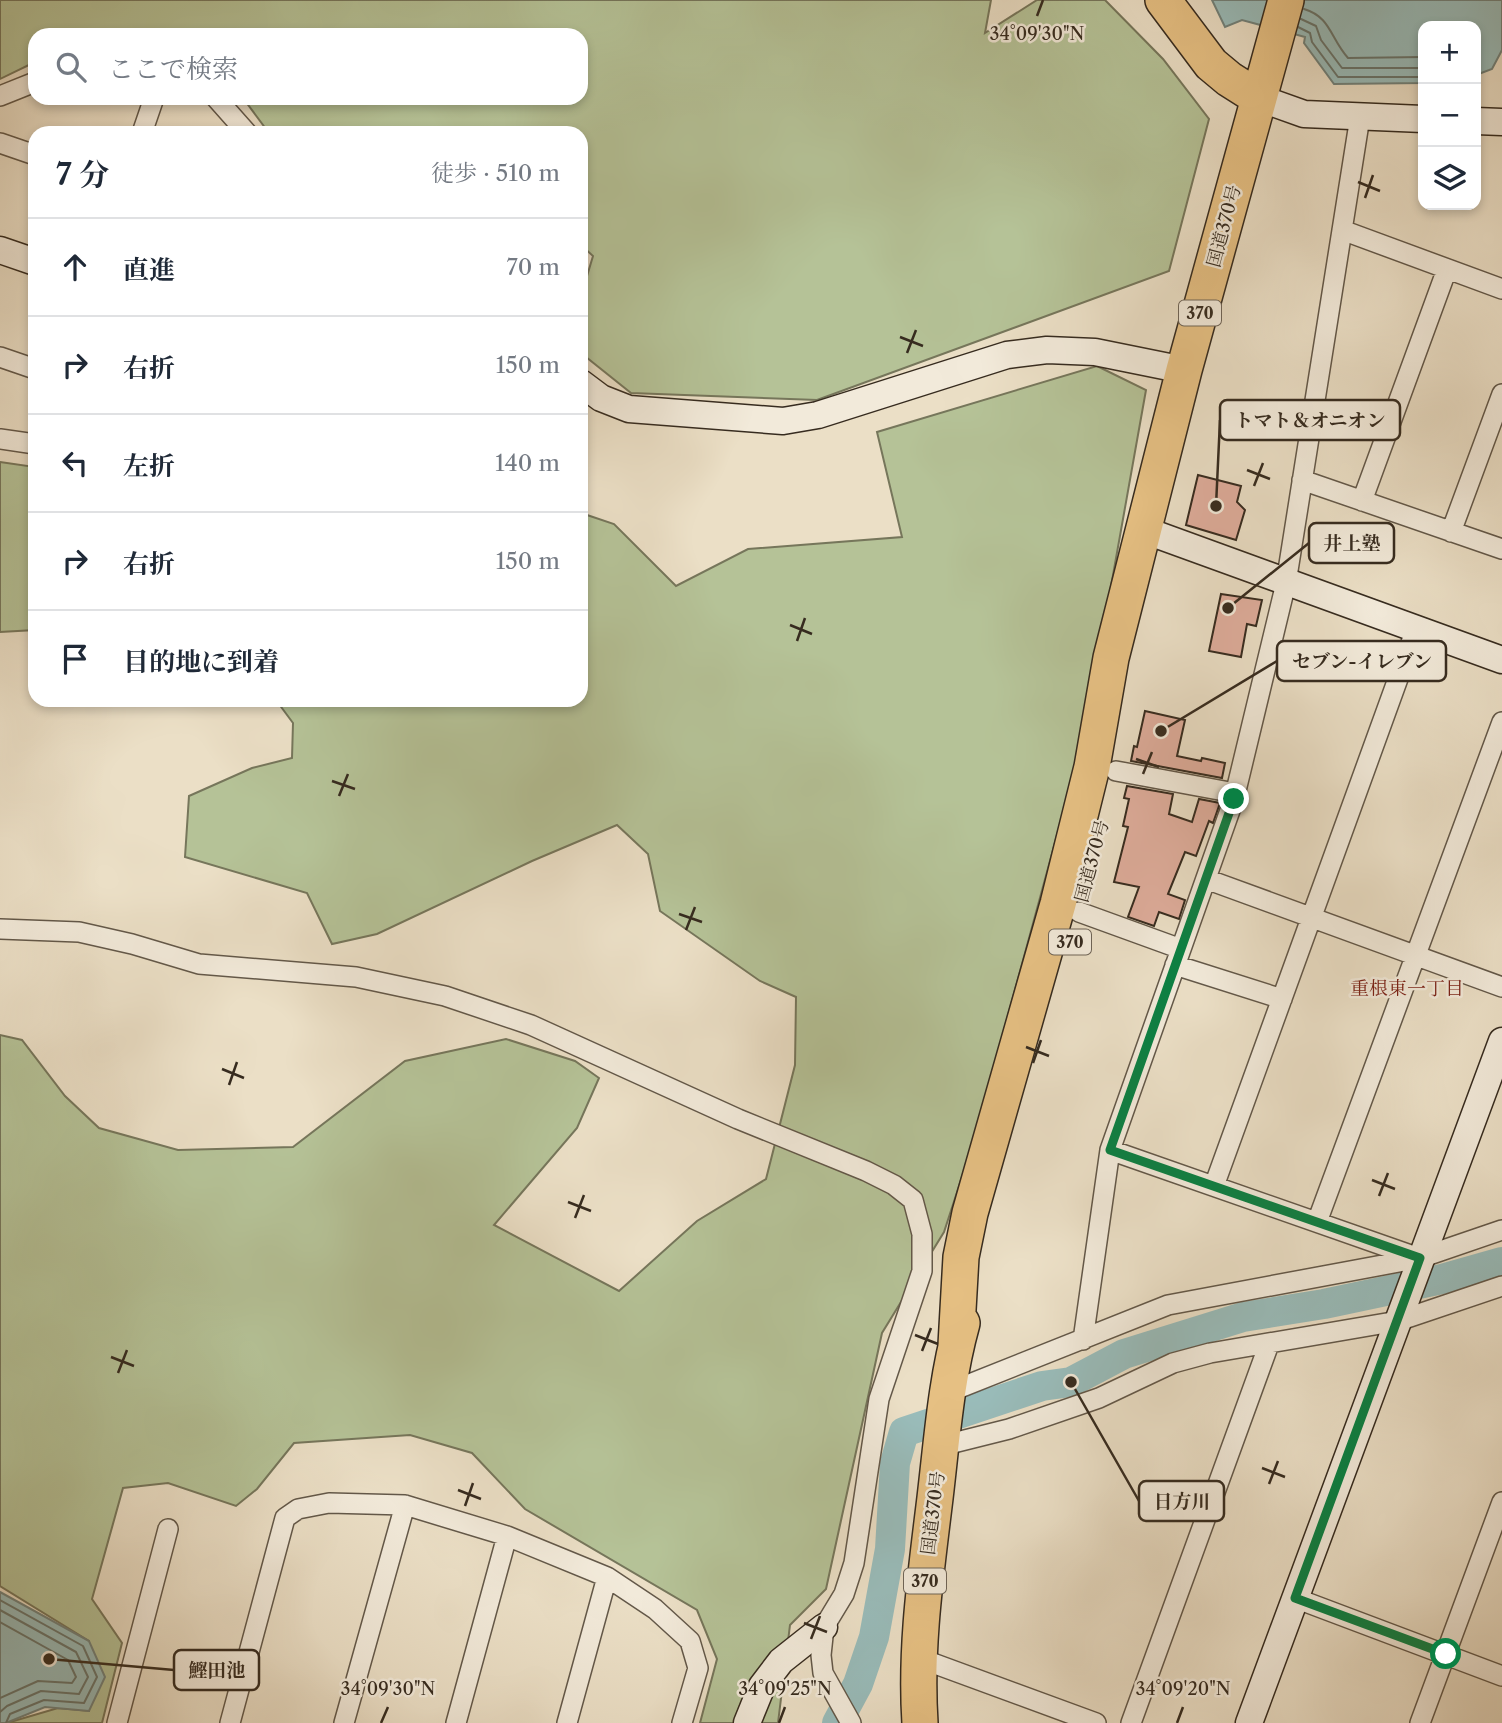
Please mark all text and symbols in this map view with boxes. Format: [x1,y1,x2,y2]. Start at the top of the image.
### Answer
map controls [1418,21,1481,210]
button: + [1418,21,1481,84]
text: 34°09'30"N [990,23,1085,45]
search box [28,28,588,105]
icon: search [52,48,90,86]
text: ここで検索 [108,53,238,85]
button: − [1418,84,1481,147]
button: layers [1418,147,1481,210]
text: 7 分 [56,156,109,193]
text: 徒歩 · 510 m [431,159,560,187]
street label: 国道370号 [1202,182,1246,270]
icon: ahead [56,248,94,286]
text: 70 m [507,253,560,281]
text: 直進 [123,254,175,286]
road number: 370 [1179,300,1221,326]
icon: right [56,346,94,384]
text: 150 m [496,351,560,379]
text: 右折 [123,352,175,384]
callout: トマト＆オニオン [1220,400,1400,440]
text: トマト＆オニオン [1234,409,1386,432]
icon: left [56,444,94,482]
text: 140 m [495,449,560,477]
text: 左折 [123,450,175,482]
callout: 井上塾 [1309,523,1394,563]
text: 井上塾 [1323,532,1381,555]
icon: right [56,542,94,580]
text: 150 m [496,547,560,575]
text: 右折 [123,548,175,580]
icon: arrive [56,640,94,678]
callout: セブン-イレブン [1277,641,1446,681]
text: 目的地に到着 [123,646,279,678]
text: セブン-イレブン [1292,650,1432,673]
route end [1218,783,1249,814]
street label: 国道370号 [1070,817,1114,905]
road number: 370 [1049,930,1091,954]
district label: 重根東一丁目 [1350,977,1464,1000]
street label: 国道370号 [917,1470,949,1556]
callout: 日方川 [1139,1481,1224,1521]
text: 日方川 [1153,1490,1211,1513]
road number: 370 [904,1568,946,1594]
route start [1430,1638,1461,1669]
callout: 鰹田池 [174,1650,259,1690]
text: 鰹田池 [188,1659,246,1682]
text: 34°09'30"N [341,1678,436,1700]
text: 34°09'25"N [738,1678,832,1700]
text: 34°09'20"N [1135,1678,1231,1700]

